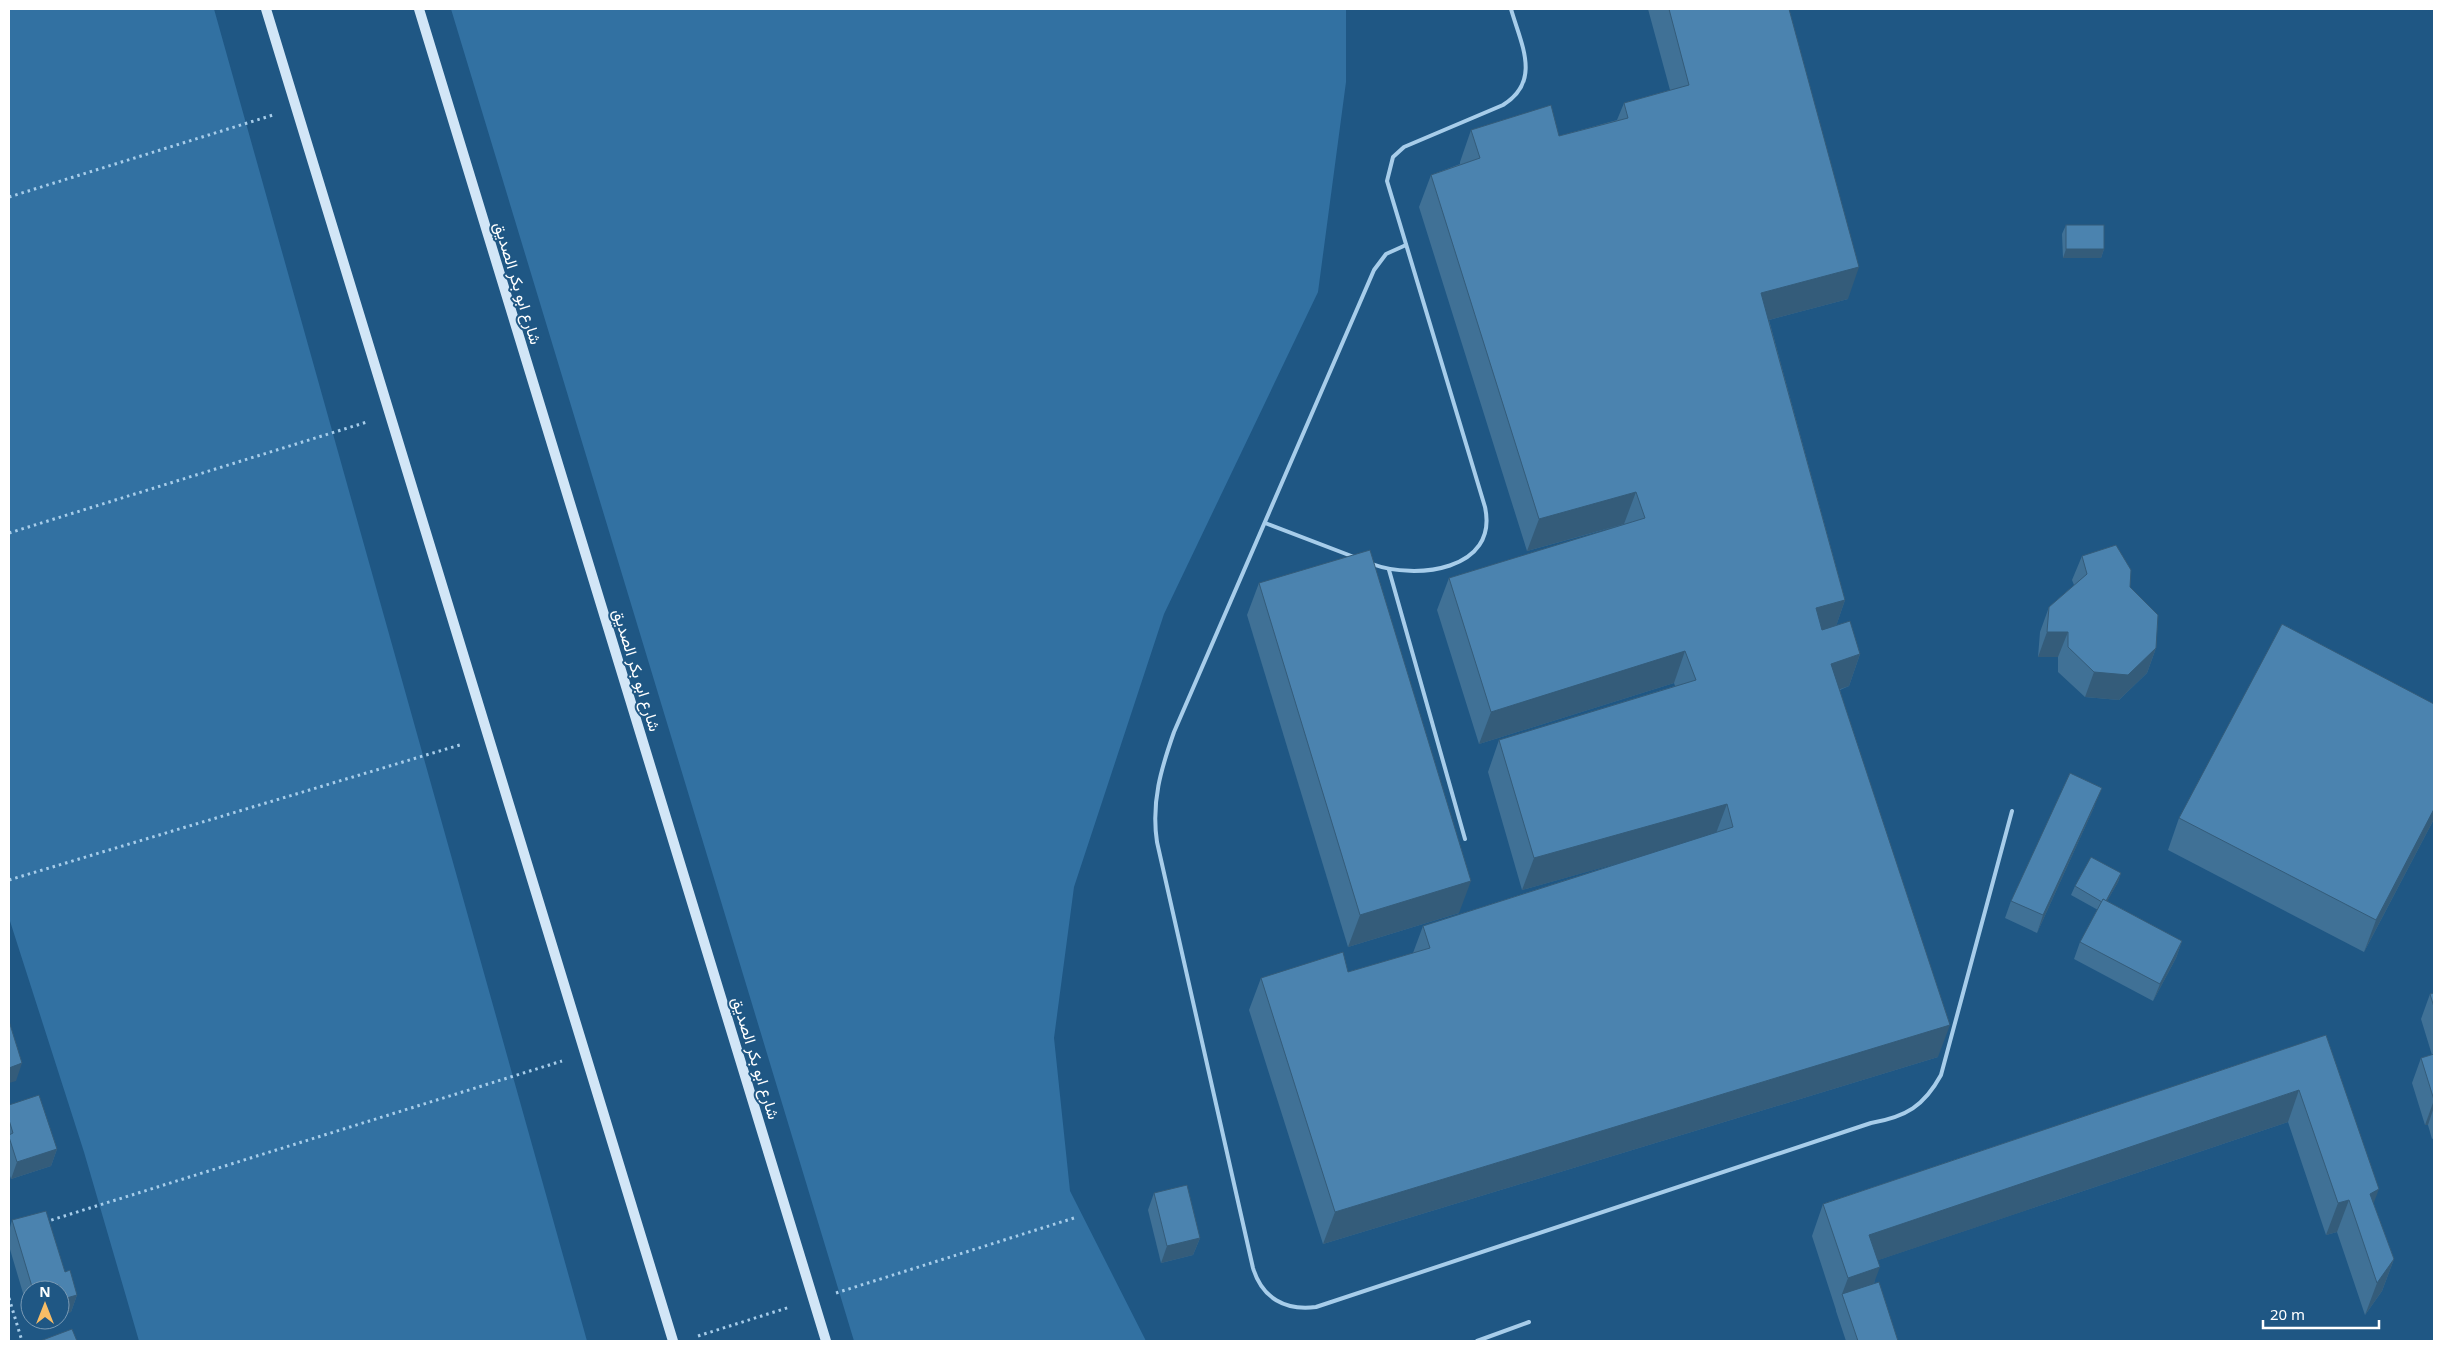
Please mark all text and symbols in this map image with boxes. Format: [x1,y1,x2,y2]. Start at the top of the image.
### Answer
street label: شارع ابو بكر الصديق [488,219,547,347]
street label: شارع ابو بكر الصديق [607,606,666,734]
street label: شارع ابو بكر الصديق [726,994,785,1122]
north arrow [20,1280,70,1330]
text: N [39,1282,51,1301]
scale bar [2263,1298,2379,1330]
text: 20 m [2270,1304,2305,1324]

